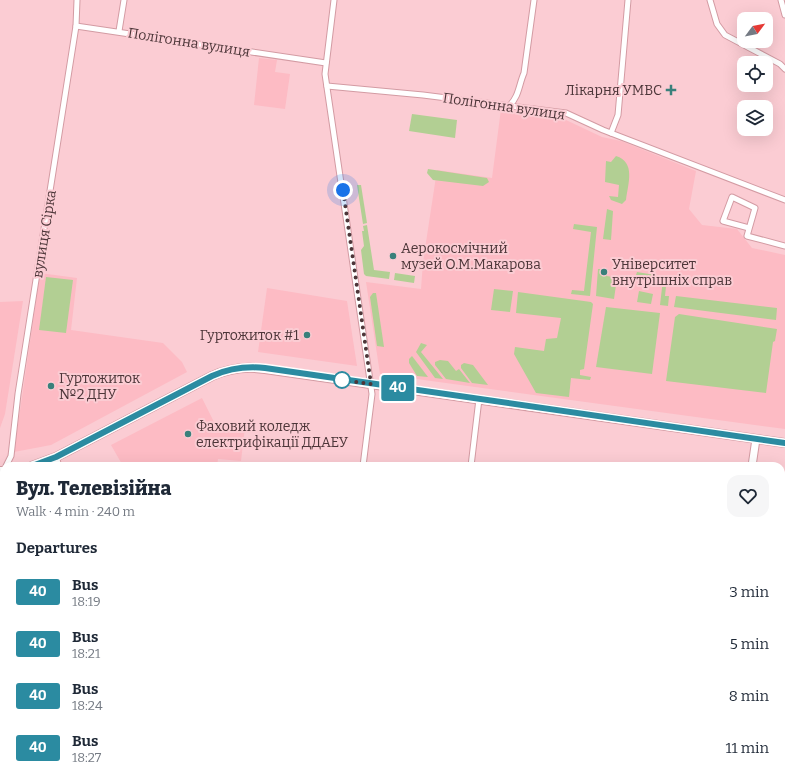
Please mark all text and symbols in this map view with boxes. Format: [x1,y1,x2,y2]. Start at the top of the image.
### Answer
north arrow [737,12,773,48]
map controls [737,12,773,136]
street label: Полігонна вулиця [127,24,251,61]
button: locate [737,56,773,92]
place label: Лікарня УМВС [565,82,662,99]
marker: Лікарня УМВС [665,84,677,96]
street label: Полігонна вулиця [442,89,567,124]
button: layers [737,100,773,136]
your location [333,180,353,200]
street label: вулиця Сірка [29,189,60,279]
place label: Аерокосмічний музей О.М.Макарова [401,240,541,273]
marker: Аерокосмічний музей О.М.Макарова [388,251,398,261]
place label: Університет внутрішніх справ [612,256,732,289]
marker: Університет внутрішніх справ [599,267,609,277]
place label: Гуртожиток #1 [200,327,299,344]
marker: Гуртожиток #1 [302,330,312,340]
place label: Гуртожиток №2 ДНУ [59,370,141,403]
unlabelled marker [333,371,351,389]
line badge: 40 [380,375,416,401]
text: 40 [389,379,407,396]
marker: Гуртожиток №2 ДНУ [46,381,56,391]
place label: Фаховий коледж електрифікації ДДАЕУ [196,418,349,451]
marker: Фаховий коледж електрифікації ДДАЕУ [183,429,193,439]
button: heart [727,475,769,517]
text: Вул. Телевізійна [16,477,171,500]
text: Walk · 4 min · 240 m [16,504,135,519]
text: Departures [16,539,97,557]
text: Bus [72,576,98,594]
text: 40 [29,583,47,600]
text: 3 min [729,583,769,601]
text: 18:19 [72,594,101,609]
text: Bus [72,628,98,646]
text: 40 [29,635,47,652]
text: 5 min [730,635,769,653]
text: 18:21 [72,646,100,661]
text: Bus [72,680,98,698]
text: 40 [29,687,47,704]
text: 8 min [729,687,769,705]
text: 18:24 [72,698,103,713]
text: Bus [72,732,98,750]
text: 40 [29,739,47,756]
text: 11 min [726,739,769,757]
text: 18:27 [72,750,101,765]

